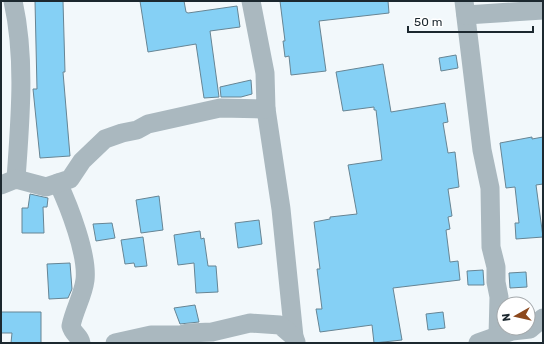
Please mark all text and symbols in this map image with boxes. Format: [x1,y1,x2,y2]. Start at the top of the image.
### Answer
scale bar [408,8,533,34]
text: 50 m [414,15,442,29]
north arrow [496,296,536,336]
text: N [500,312,514,322]

